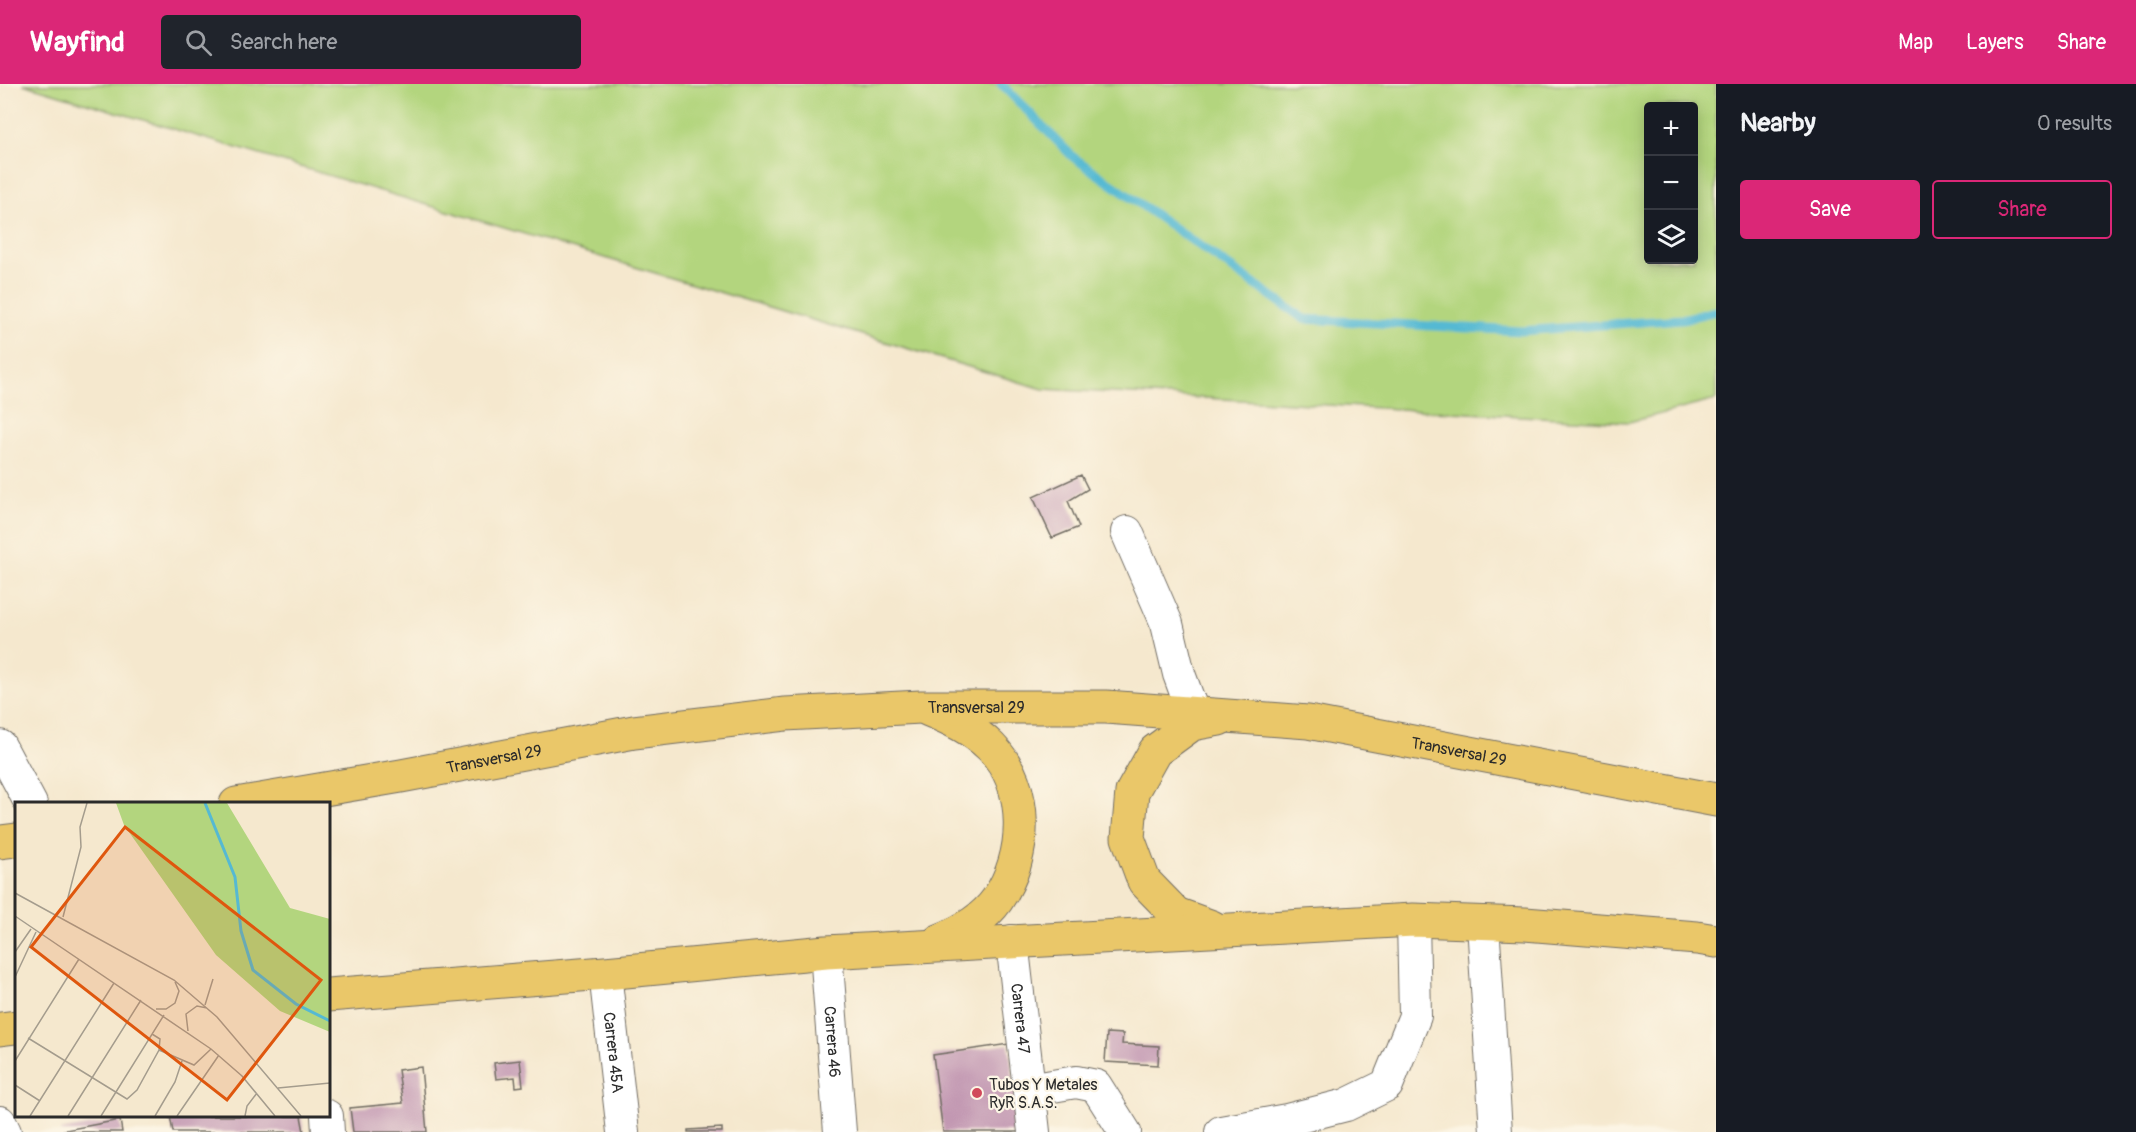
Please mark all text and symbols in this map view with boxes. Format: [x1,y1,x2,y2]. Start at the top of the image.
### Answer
search box [161,15,581,69]
text: Wayfind [30,25,125,60]
icon: search [182,26,215,59]
text: Search here [230,28,337,56]
text: Map [1898,29,1933,56]
text: Layers [1966,29,2024,56]
text: Share [2057,29,2106,56]
map controls [1644,102,1698,264]
button: + [1644,102,1698,156]
text: Nearby [1740,107,1816,139]
text: 0 results [2037,111,2112,136]
button: − [1644,156,1698,210]
button: Save [1740,180,1920,239]
button: Share [1932,180,2112,239]
button: layers [1644,210,1698,264]
street label: Transversal 29 [928,698,1025,718]
street label: Transversal 29 [1409,733,1508,771]
street label: Transversal 29 [445,741,544,778]
inset map [15,802,330,1117]
street label: Carrera 47 [1006,982,1034,1055]
street label: Carrera 46 [819,1005,845,1078]
street label: Carrera 45A [598,1011,628,1094]
place label: Tubos Y Metales RyR S.A.S. [989,1075,1097,1113]
marker: Tubos Y Metales RyR S.A.S. [970,1086,984,1100]

